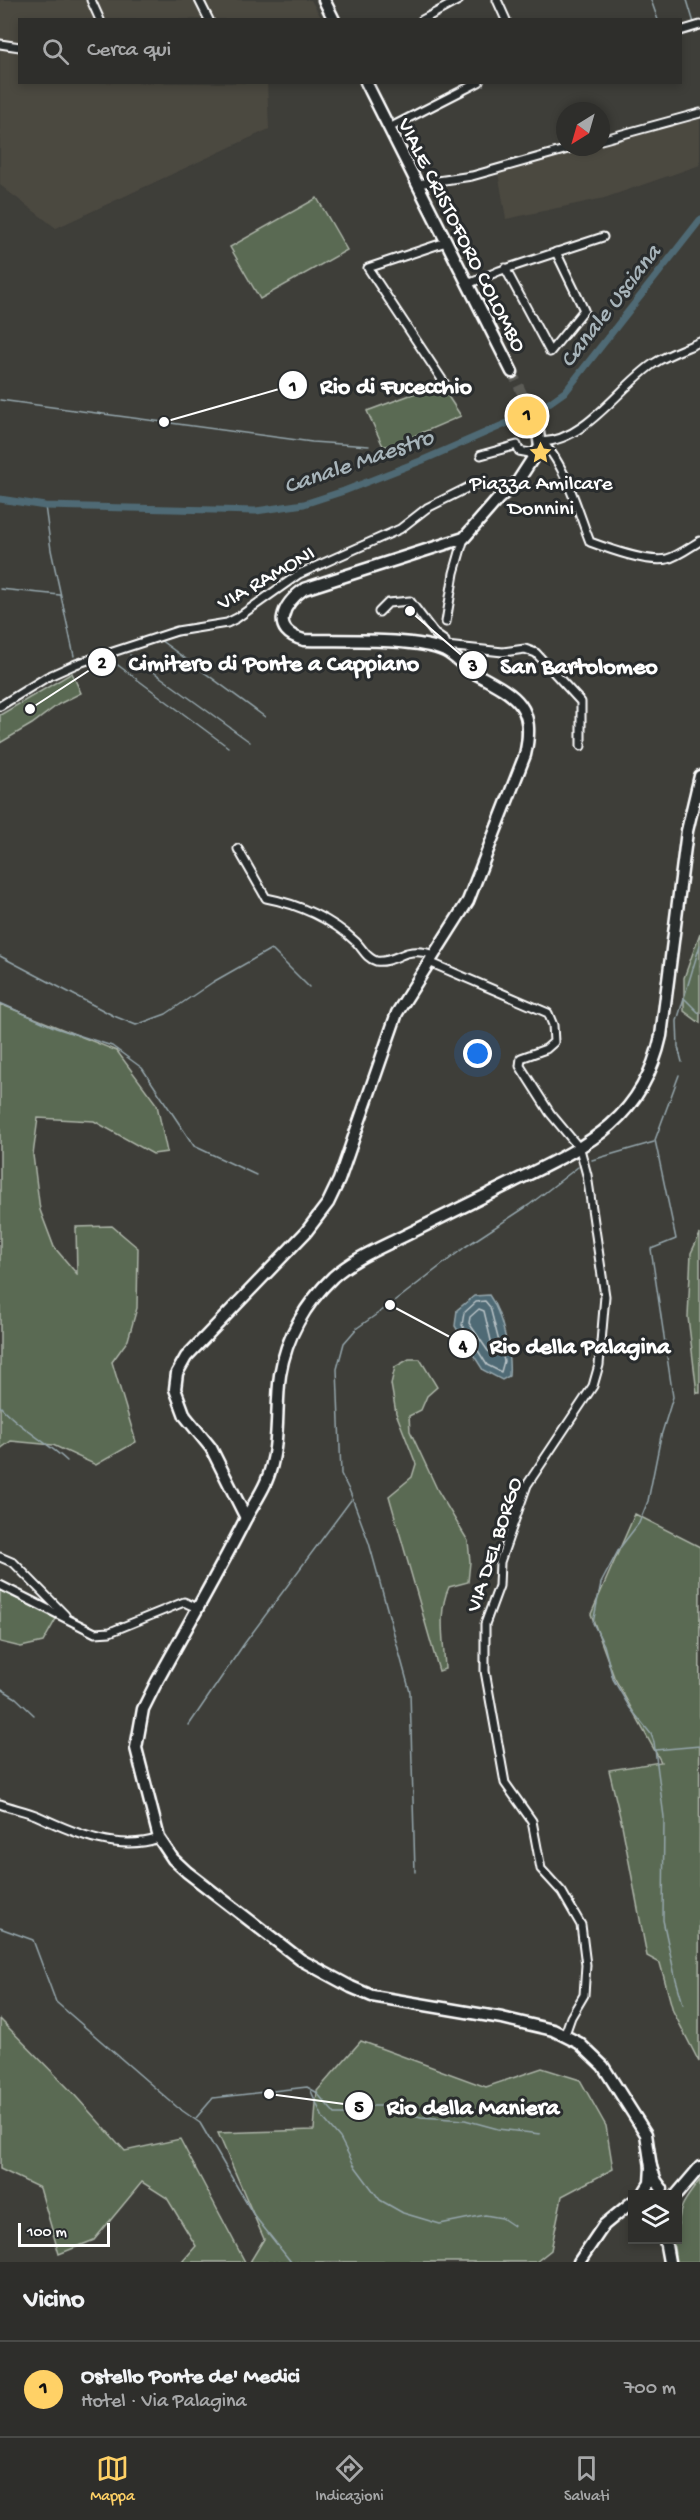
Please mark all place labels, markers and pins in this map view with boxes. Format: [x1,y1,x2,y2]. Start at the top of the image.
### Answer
callout: Rio di Fucecchio [278,364,484,406]
pin: 1 [508,394,546,438]
place icon: Piazza Amilcare Donnini [528,439,554,465]
place label: Piazza Amilcare Donnini [469,472,613,523]
callout: Cimitero di Ponte a Cappiano [87,641,432,683]
callout: San Bartolomeo [458,644,670,686]
callout: Rio della Palagina [448,1323,683,1365]
callout: Rio della Maniera [344,2085,571,2127]

